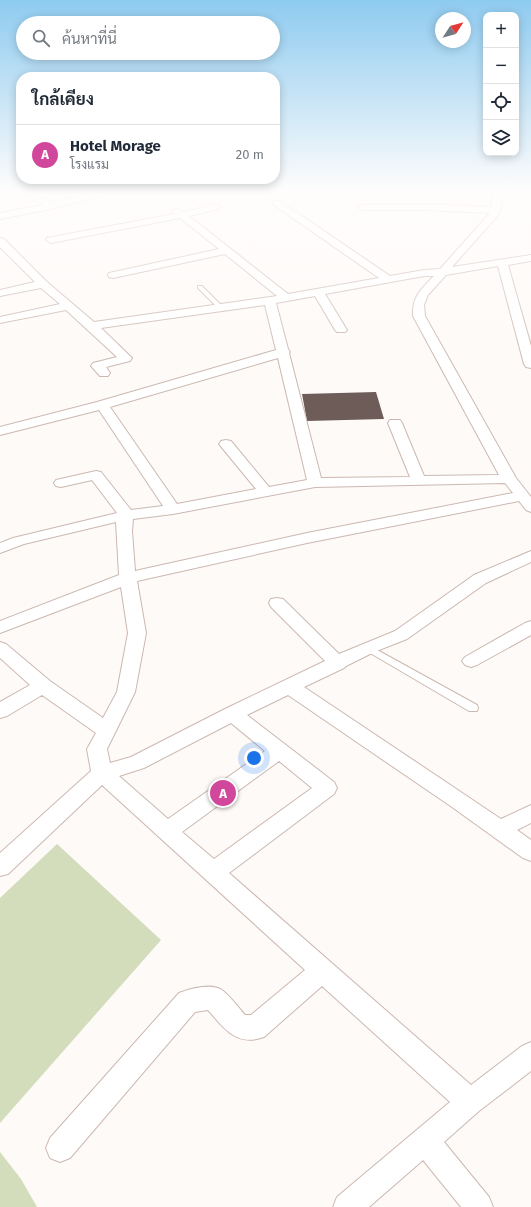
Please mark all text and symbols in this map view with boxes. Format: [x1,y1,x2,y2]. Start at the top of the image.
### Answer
north arrow [435,12,471,48]
map controls [483,12,519,156]
button: + [483,12,519,48]
search box [16,16,280,60]
icon: search [30,27,52,49]
text: ค้นหาที่นี่ [62,30,117,48]
button: − [483,48,519,84]
button: locate [483,84,519,120]
text: ใกล้เคียง [32,89,94,110]
button: layers [483,120,519,156]
text: Hotel Morage [70,137,161,155]
text: A [41,147,49,162]
text: 20 m [236,147,264,162]
text: โรงแรม [70,157,109,172]
your location [244,748,264,768]
pin: A [210,778,236,808]

